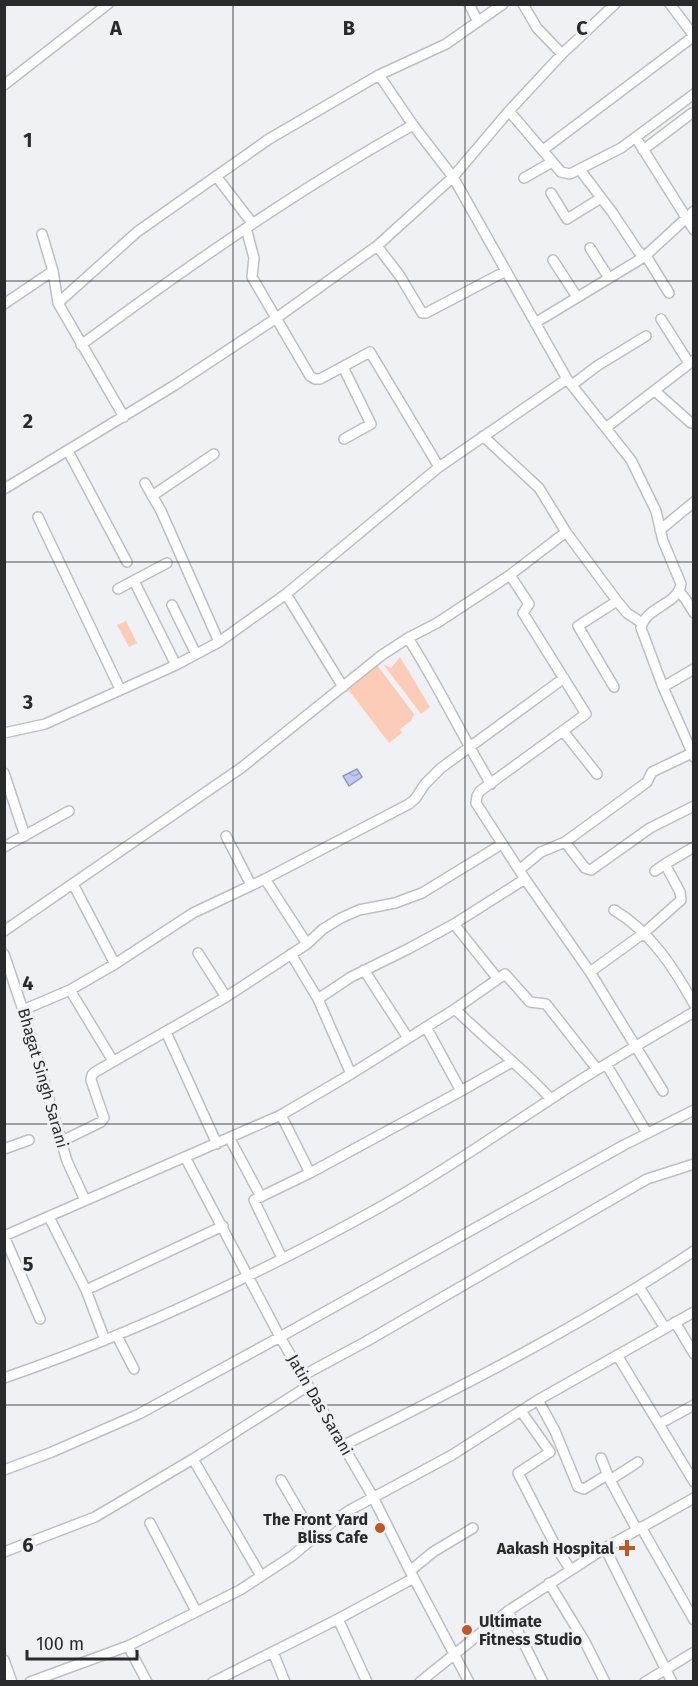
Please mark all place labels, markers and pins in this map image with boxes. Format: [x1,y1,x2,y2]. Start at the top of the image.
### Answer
place label: The Front Yard Bliss Cafe [263,1510,368,1547]
marker: The Front Yard Bliss Cafe [373,1521,387,1535]
place label: Aakash Hospital [496,1539,614,1558]
marker: Aakash Hospital [618,1539,636,1557]
place label: Ultimate Fitness Studio [479,1612,582,1649]
marker: Ultimate Fitness Studio [460,1623,474,1637]

